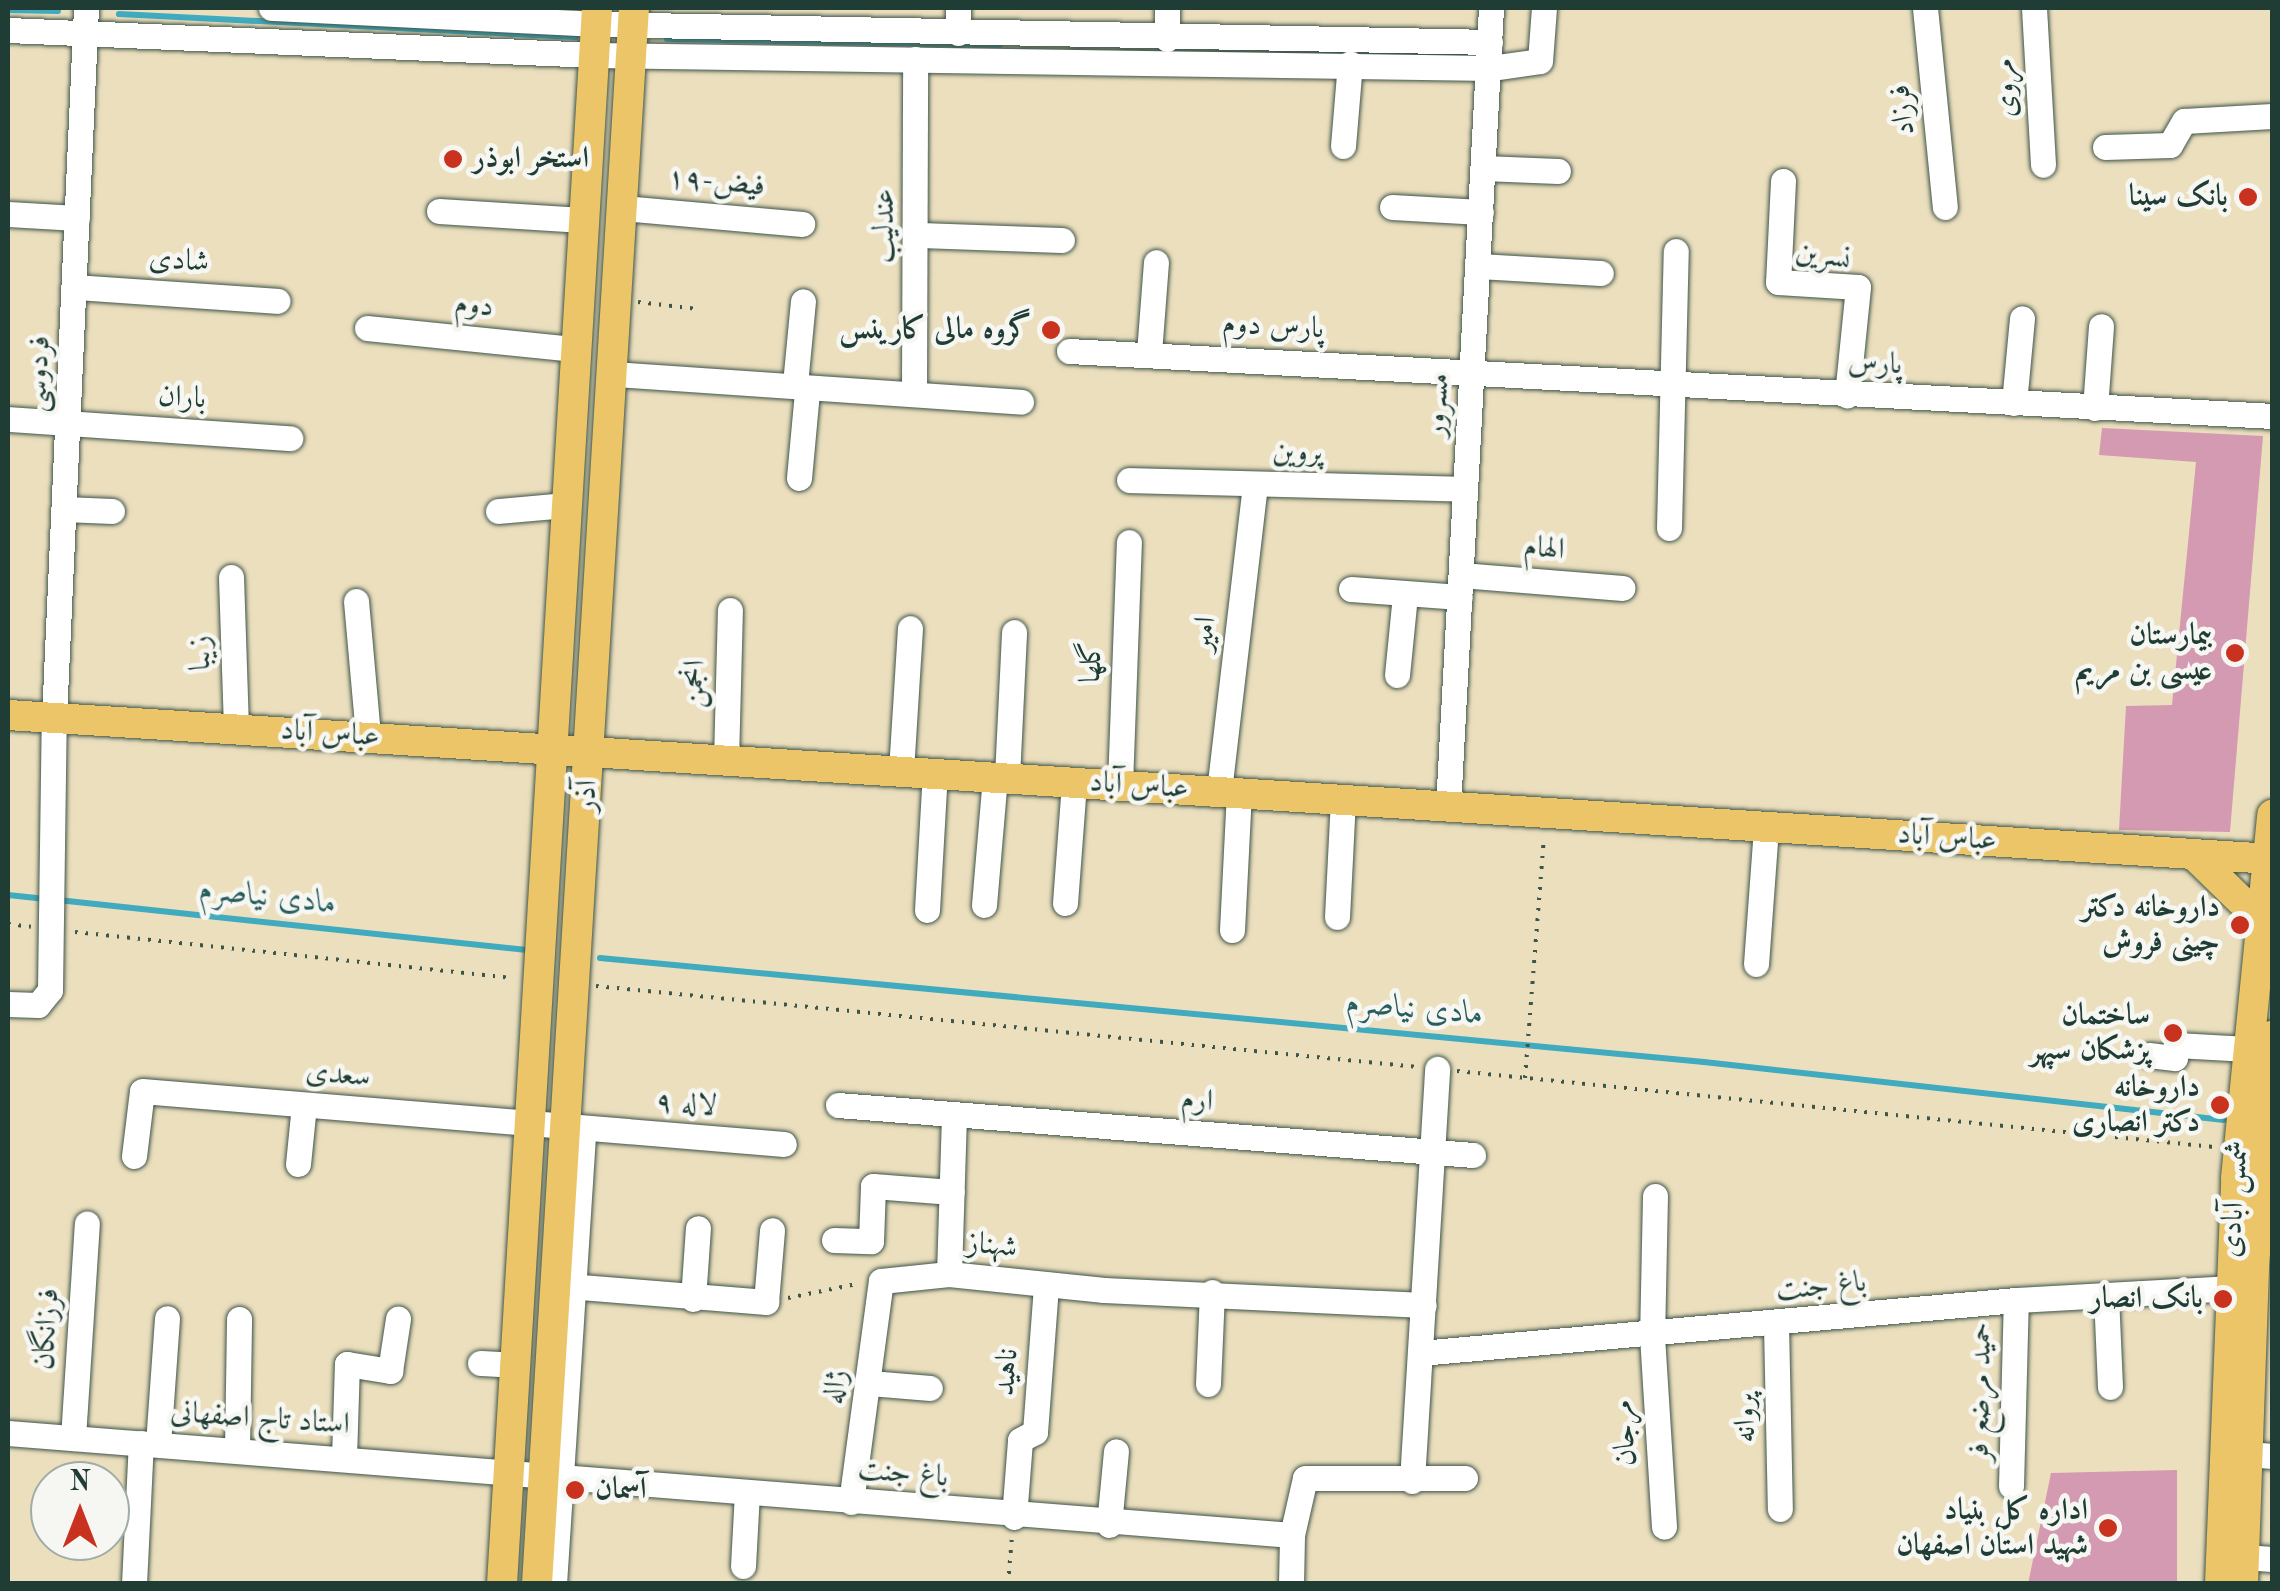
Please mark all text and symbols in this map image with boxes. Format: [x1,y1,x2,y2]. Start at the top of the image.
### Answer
street label: مروی [1986,57,2026,119]
street label: فرزاد [1882,83,1924,137]
place label: استخر ابوذر [473,141,589,177]
marker: استخر ابوذر [442,148,464,170]
street label: ۱۹-فیض [666,161,766,205]
place label: بانک سینا [2129,179,2228,215]
marker: بانک سینا [2237,186,2259,208]
street label: عندلیب [867,189,903,263]
street label: نسرین [1793,234,1853,278]
street label: شادی [148,241,210,281]
street label: دوم [453,286,495,326]
street label: پارس دوم [1221,306,1325,348]
place label: گروه مالی کارینس [839,312,1031,348]
marker: گروه مالی کارینس [1040,319,1062,341]
street label: فردوسی [19,335,59,413]
street label: پارس [1847,345,1903,383]
street label: مسرور [1418,372,1458,438]
street label: باران [157,378,207,418]
street label: پروین [1272,435,1322,471]
street label: الهام [1522,529,1566,569]
street label: امیر [1185,615,1225,653]
place label: بیمارستان عیسی بن مریم [2075,618,2212,688]
street label: زیبا [182,635,220,671]
street label: گلها [1073,640,1111,684]
marker: بیمارستان عیسی بن مریم [2222,640,2248,666]
street label: انجمن [676,659,714,709]
street label: عباس آباد [279,713,381,755]
street label: عباس آباد [1088,765,1190,807]
street label: آذر [568,779,606,813]
street label: عباس آباد [1896,817,1998,859]
water label: مادی نیاصرم [197,872,339,924]
place label: داروخانه دکتر چینی فروش [2082,890,2220,960]
marker: داروخانه دکتر چینی فروش [2229,914,2251,936]
water label: مادی نیاصرم [1344,985,1486,1035]
place label: ساختمان پزشکان سپهر [2030,998,2150,1068]
marker: ساختمان پزشکان سپهر [2160,1020,2186,1046]
street label: سعدی [304,1054,372,1096]
place label: داروخانه دکتر انصاری [2072,1070,2200,1140]
street label: ارم [1179,1082,1215,1120]
street label: ۹ لاله [654,1085,718,1125]
marker: داروخانه دکتر انصاری [2209,1094,2231,1116]
street label: شمس آبادی [2213,1139,2257,1259]
street label: شهناز [965,1225,1019,1267]
street label: باغ جنت [1774,1264,1868,1310]
place label: بانک انصار [2090,1281,2203,1317]
street label: فرزانگان [26,1287,68,1371]
marker: بانک انصار [2212,1288,2234,1310]
street label: حمید مرضع فر [1962,1322,2000,1462]
street label: ناهید [987,1347,1027,1397]
street label: ژاله [816,1367,856,1407]
street label: پروانه [1728,1393,1764,1443]
street label: استاد تاج اصفهانی [169,1395,351,1443]
street label: مرجان [1605,1398,1645,1468]
street label: باغ جنت [856,1452,950,1496]
north arrow [30,1461,130,1561]
text: N [69,1469,91,1497]
place label: آسمان [595,1472,646,1508]
marker: آسمان [564,1479,586,1501]
place label: اداره کل بنیاد شهید استان اصفهان [1896,1493,2088,1564]
marker: اداره کل بنیاد شهید استان اصفهان [2097,1517,2119,1539]

